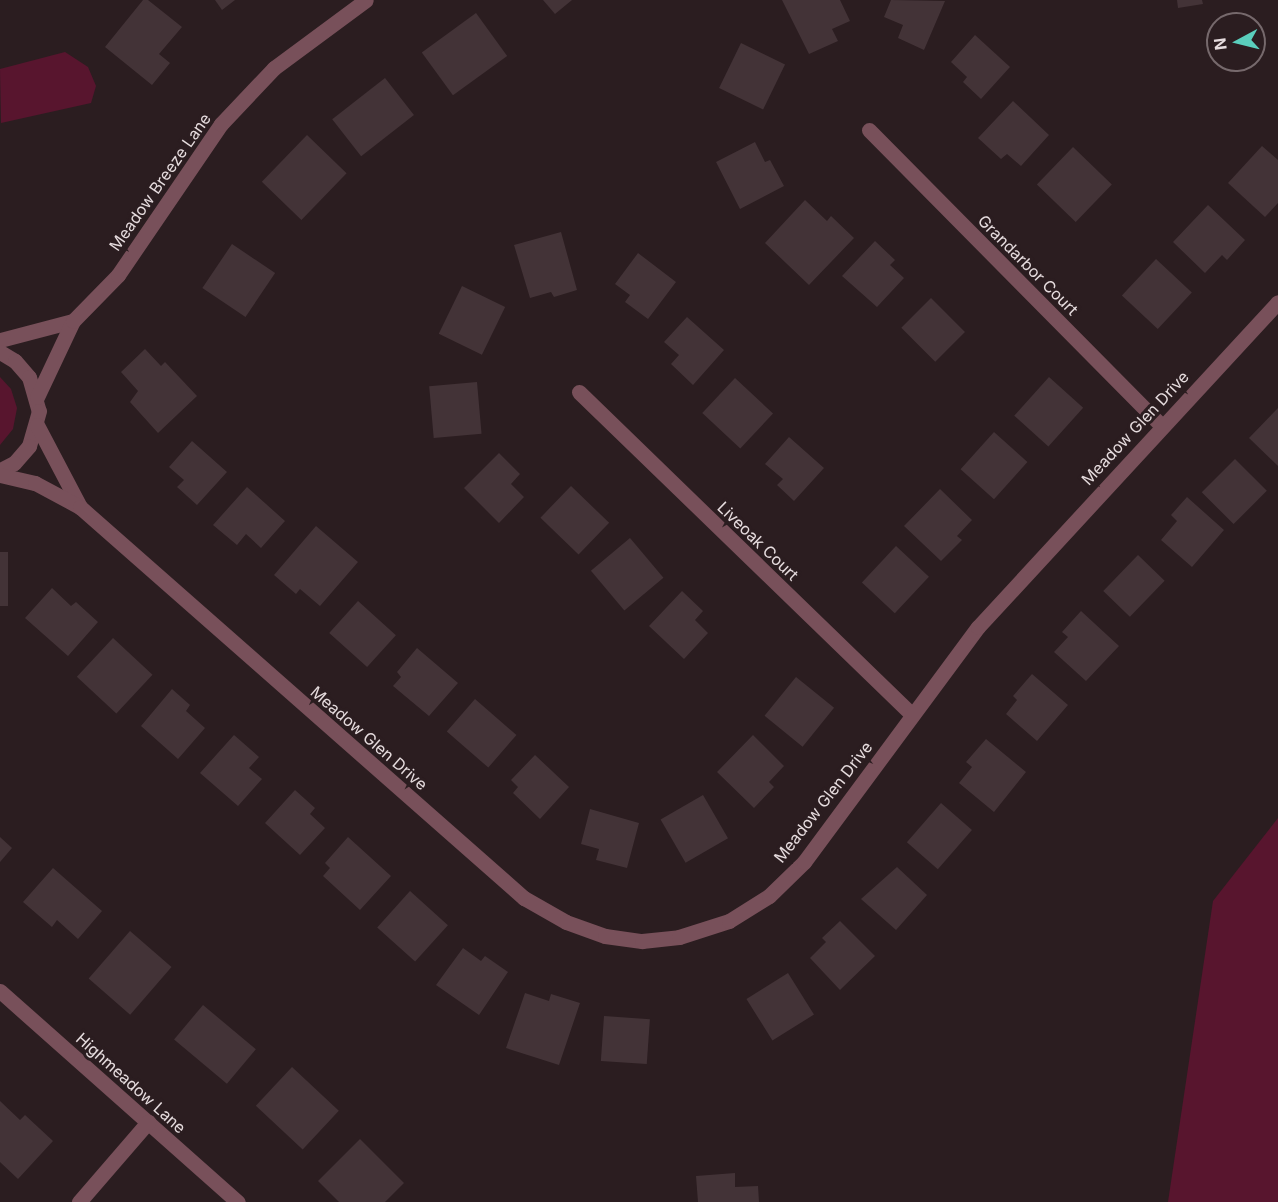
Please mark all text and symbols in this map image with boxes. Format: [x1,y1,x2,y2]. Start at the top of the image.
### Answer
north arrow [1206,12,1266,72]
text: N [1209,37,1231,51]
street label: Meadow Breeze Lane [105,110,215,254]
street label: Grandarbor Court [974,211,1082,319]
street label: Meadow Glen Drive [1077,367,1193,489]
street label: Liveoak Court [713,498,803,584]
street label: Meadow Glen Drive [307,682,431,794]
street label: Meadow Glen Drive [770,738,876,866]
street label: Highmeadow Lane [72,1029,190,1137]

